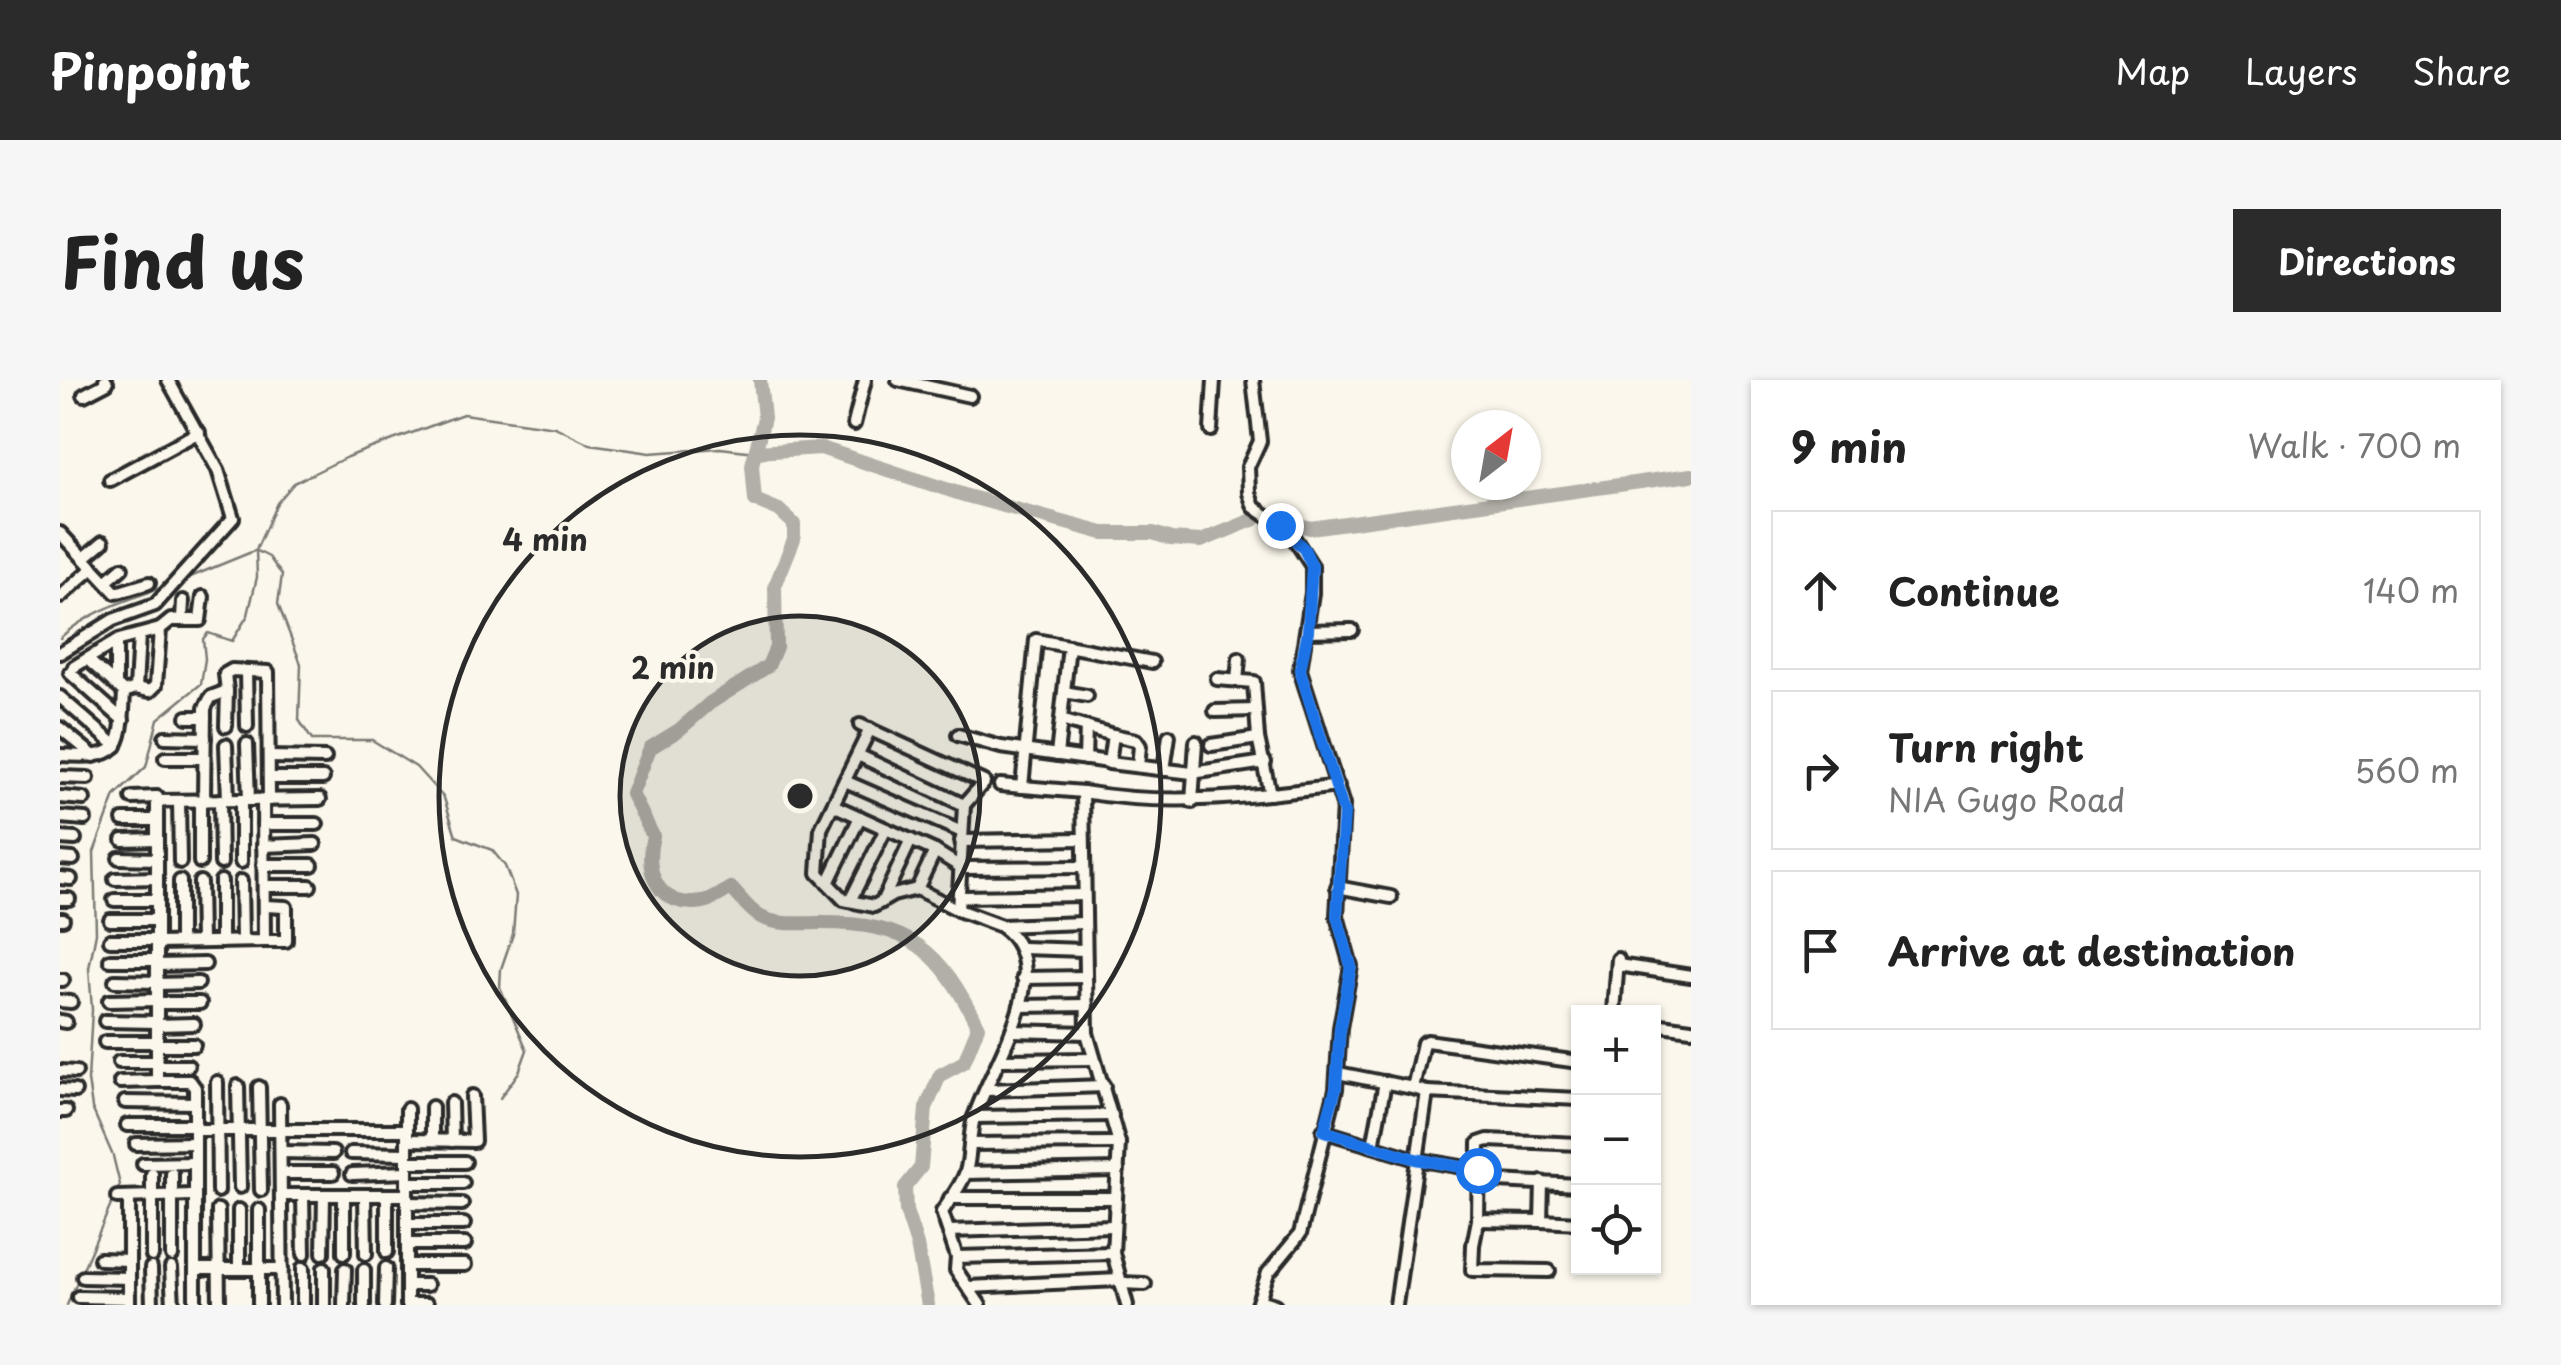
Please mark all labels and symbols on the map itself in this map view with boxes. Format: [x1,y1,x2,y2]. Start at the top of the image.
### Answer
north arrow [1451,410,1541,500]
route end [1258,503,1304,549]
text: 4 min [502,516,588,561]
text: 2 min [631,644,715,689]
centre of rings [782,778,818,814]
route start [1456,1148,1502,1194]

